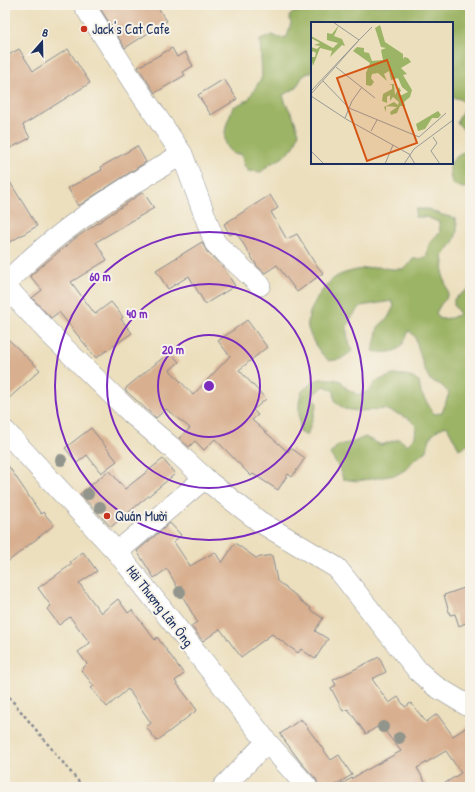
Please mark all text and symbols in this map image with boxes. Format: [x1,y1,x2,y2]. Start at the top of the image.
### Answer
place label: Jack's Cat Cafe [92,19,170,38]
north arrow [22,22,62,62]
inset map [311,22,453,164]
marker: Jack's Cat Cafe [79,24,89,34]
text: B [40,25,51,40]
text: 60 m [89,268,111,285]
text: 40 m [127,305,147,322]
text: 20 m [162,341,184,358]
centre of rings [202,379,216,393]
place label: Quán Mười [115,506,168,525]
marker: Quán Mười [102,511,112,521]
street label: Hải Thượng Lãn Ông [122,561,198,651]

